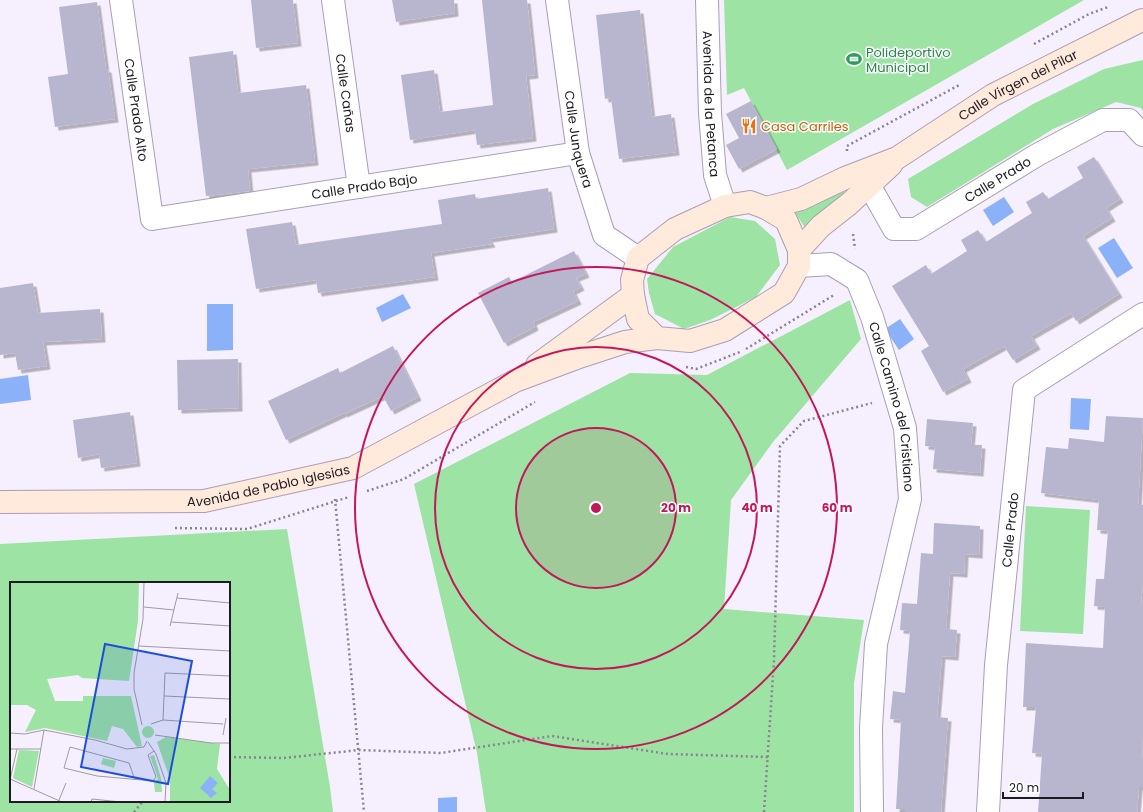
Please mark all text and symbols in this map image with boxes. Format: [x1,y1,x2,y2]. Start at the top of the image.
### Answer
street label: Avenida de la Petanca [698,30,725,178]
place label: Polideportivo Municipal [866,43,951,77]
street label: Calle Virgen del Pilar [954,44,1081,125]
sports icon: Polideportivo Municipal [845,50,863,68]
street label: Calle Cañas [331,52,361,134]
street label: Calle Prado Alto [120,57,153,163]
street label: Calle Junquera [560,89,598,190]
restaurant icon: Casa Carriles [740,117,758,135]
place label: Casa Carriles [761,117,849,136]
street label: Calle Prado [960,152,1034,207]
street label: Calle Prado Bajo [310,169,419,204]
street label: Calle Camino del Cristiano [864,319,919,492]
street label: Avenida de Pablo Iglesias [187,459,352,511]
street label: Calle Prado [996,492,1023,568]
text: 20 m [661,499,691,516]
text: 40 m [741,499,773,516]
text: 60 m [822,499,853,516]
centre of rings [589,501,603,515]
inset map [10,582,230,802]
scale bar [1003,774,1083,800]
text: 20 m [1009,779,1039,796]

